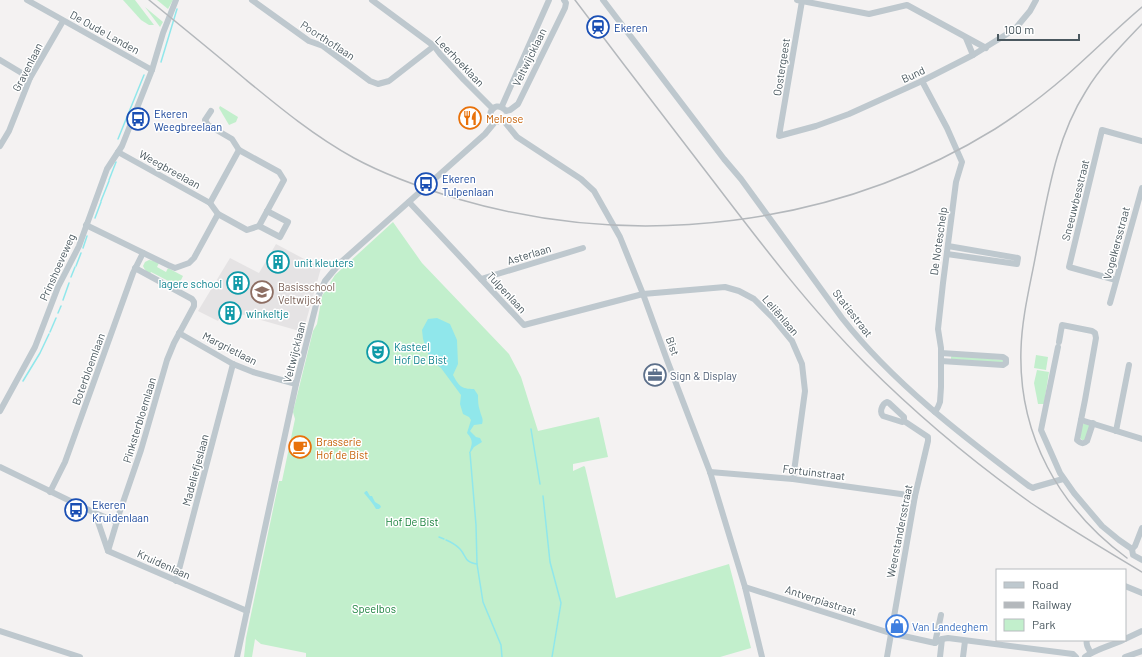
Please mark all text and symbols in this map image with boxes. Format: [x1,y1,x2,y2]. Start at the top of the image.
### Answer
street label: De Oude Landen [68,8,142,56]
station icon: Ekeren [585,14,611,40]
scale bar [998,16,1079,42]
street label: Poorthoflaan [298,18,358,62]
place label: Ekeren [614,21,648,34]
text: 100 m [1004,22,1034,36]
street label: Veltwijcklaan [509,26,549,88]
street label: Leerhoeklaan [433,33,487,89]
street label: Oostergeest [770,37,792,97]
street label: Gravenlaan [9,40,45,93]
street label: Bund [899,63,927,85]
restaurant icon: Melrose [457,105,483,131]
bus stop icon: Ekeren Weegbreelaan [125,106,151,132]
place label: Ekeren Weegbreelaan [154,107,222,133]
place label: Melrose [486,112,523,125]
street label: Weegbreelaan [137,147,203,191]
street label: Sneeuwbesstraat [1059,158,1091,242]
bus stop icon: Ekeren Tulpenlaan [413,171,439,197]
place label: Ekeren Tulpenlaan [442,172,494,198]
street label: Vogelkersstraat [1100,205,1132,281]
street label: De Noteschelp [927,206,949,276]
street label: Prinshoeveweg [36,231,78,303]
street label: Asterlaan [505,241,553,267]
building icon: unit kleuters [265,249,291,275]
place label: unit kleuters [294,256,354,269]
street label: Tulpenlaan [485,269,529,315]
building icon: lagere school [225,270,251,296]
place label: lagere school [159,277,222,290]
school or university icon: Basisschool Veltwijck [249,279,275,305]
place label: Basisschool Veltwijck [278,280,335,306]
street label: Statiestraat [830,287,876,339]
street label: Leliënlaan [760,292,802,338]
building icon: winkeltje [217,300,243,326]
place label: winkeltje [246,307,289,320]
street label: Veltwijcklaan [280,320,308,384]
street label: Margrietlaan [201,329,260,367]
street label: Boterbloemlaan [69,331,107,407]
street label: Bist [664,335,682,357]
theatre icon: Kasteel Hof De Bist [365,339,391,365]
place label: Kasteel Hof De Bist [394,340,447,366]
office icon: Sign & Display [642,362,668,388]
place label: Sign & Display [670,369,737,382]
street label: Pinksterbloemlaan [120,376,158,464]
street label: Madeliefjeslaan [179,433,211,507]
cafe icon: Brasserie Hof de Bist [287,434,313,460]
place label: Brasserie Hof de Bist [316,435,368,461]
street label: Fortuinstraat [782,462,846,482]
street label: Weerstandersstraat [884,483,914,579]
bus stop icon: Ekeren Kruidenlaan [63,497,89,523]
place label: Ekeren Kruidenlaan [92,498,149,524]
park label: Hof De Bist [385,515,439,528]
street label: Kruidenlaan [135,546,193,582]
legend [996,569,1126,641]
text: Road [1032,577,1059,591]
street label: Antverpiastraat [784,582,858,618]
text: Railway [1032,597,1072,611]
park label: Speelbos [352,602,396,615]
shop icon: Van Landeghem [884,613,910,639]
text: Park [1032,617,1056,631]
place label: Van Landeghem [912,620,988,633]

